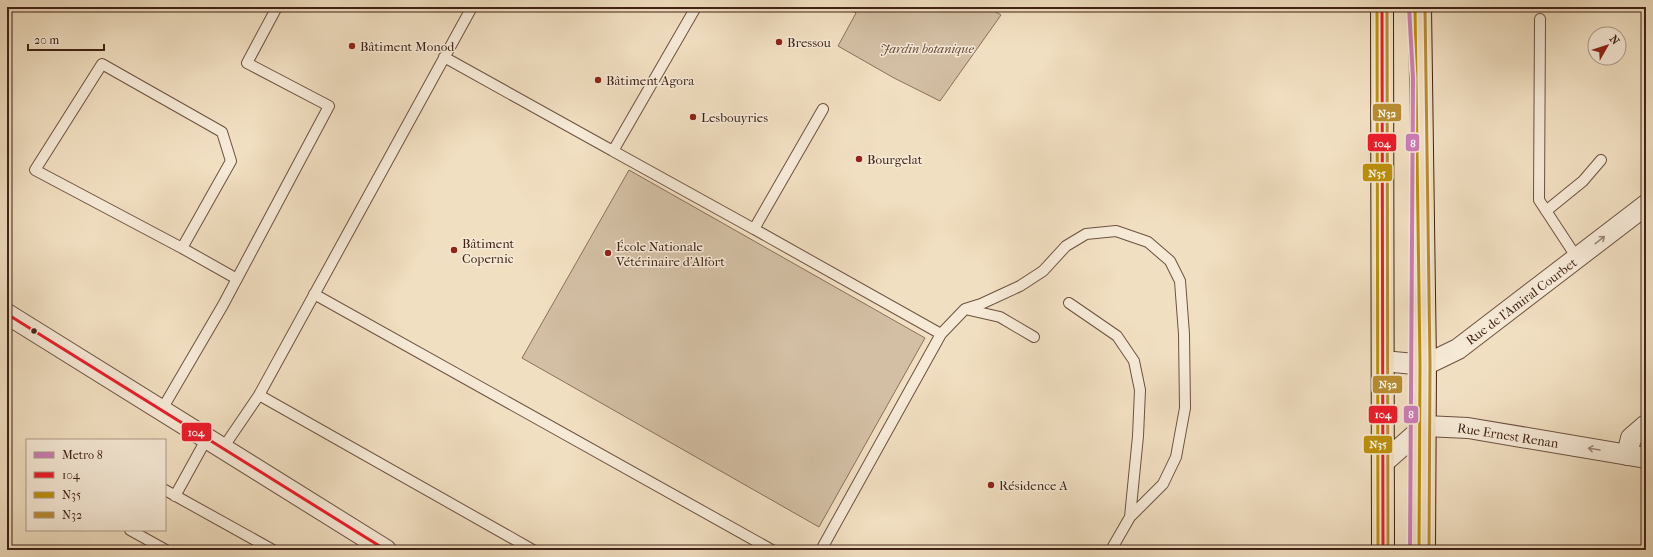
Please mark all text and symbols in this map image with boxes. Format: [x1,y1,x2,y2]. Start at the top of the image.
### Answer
scale bar [28,26,104,52]
north arrow [1587,26,1627,66]
text: 20 m [34,33,59,47]
text: N [1607,33,1622,48]
place label: Bressou [787,35,831,50]
marker: Bressou [774,37,784,47]
place label: Bâtiment Monod [360,39,455,54]
marker: Bâtiment Monod [347,41,357,51]
park label: Jardin botanique [880,41,975,56]
place label: Bâtiment Agora [606,73,695,88]
marker: Bâtiment Agora [593,75,603,85]
line badge: N32 [1372,103,1402,122]
text: N32 [1378,107,1397,120]
place label: Lesbouyries [701,110,768,125]
marker: Lesbouyries [688,112,698,122]
line badge: 104 [1367,133,1397,152]
line badge: 8 [1405,133,1420,152]
text: 104 [1374,137,1391,150]
text: 8 [1410,137,1416,150]
place label: Bourgelat [867,152,923,167]
marker: Bourgelat [854,154,864,164]
line badge: N35 [1362,163,1393,182]
text: N35 [1368,167,1386,180]
place label: Bâtiment Copernic [462,236,515,266]
one-way arrow [1595,236,1606,244]
place label: École Nationale Vétérinaire d'Alfort [615,239,725,269]
marker: Bâtiment Copernic [449,245,459,255]
marker: École Nationale Vétérinaire d'Alfort [603,248,613,258]
street label: Rue de l'Amiral Courbet [1463,255,1580,348]
unlabelled marker [29,326,39,336]
line badge: N32 [1372,375,1403,394]
text: N32 [1379,378,1398,391]
line badge: 104 [1368,405,1398,424]
line badge: 8 [1403,405,1419,424]
text: 104 [1375,408,1392,421]
text: 8 [1408,408,1414,421]
street label: Rue Ernest Renan [1456,420,1560,451]
line badge: 104 [181,422,212,442]
text: 104 [188,426,205,439]
line badge: N35 [1363,435,1393,454]
text: N35 [1369,438,1387,451]
legend [26,439,166,531]
one-way arrow [1588,445,1601,453]
text: Metro 8 [62,448,103,462]
text: 104 [62,468,81,482]
place label: Résidence A [999,478,1068,493]
marker: Résidence A [986,480,996,490]
text: N35 [62,488,81,502]
text: N32 [62,508,82,522]

